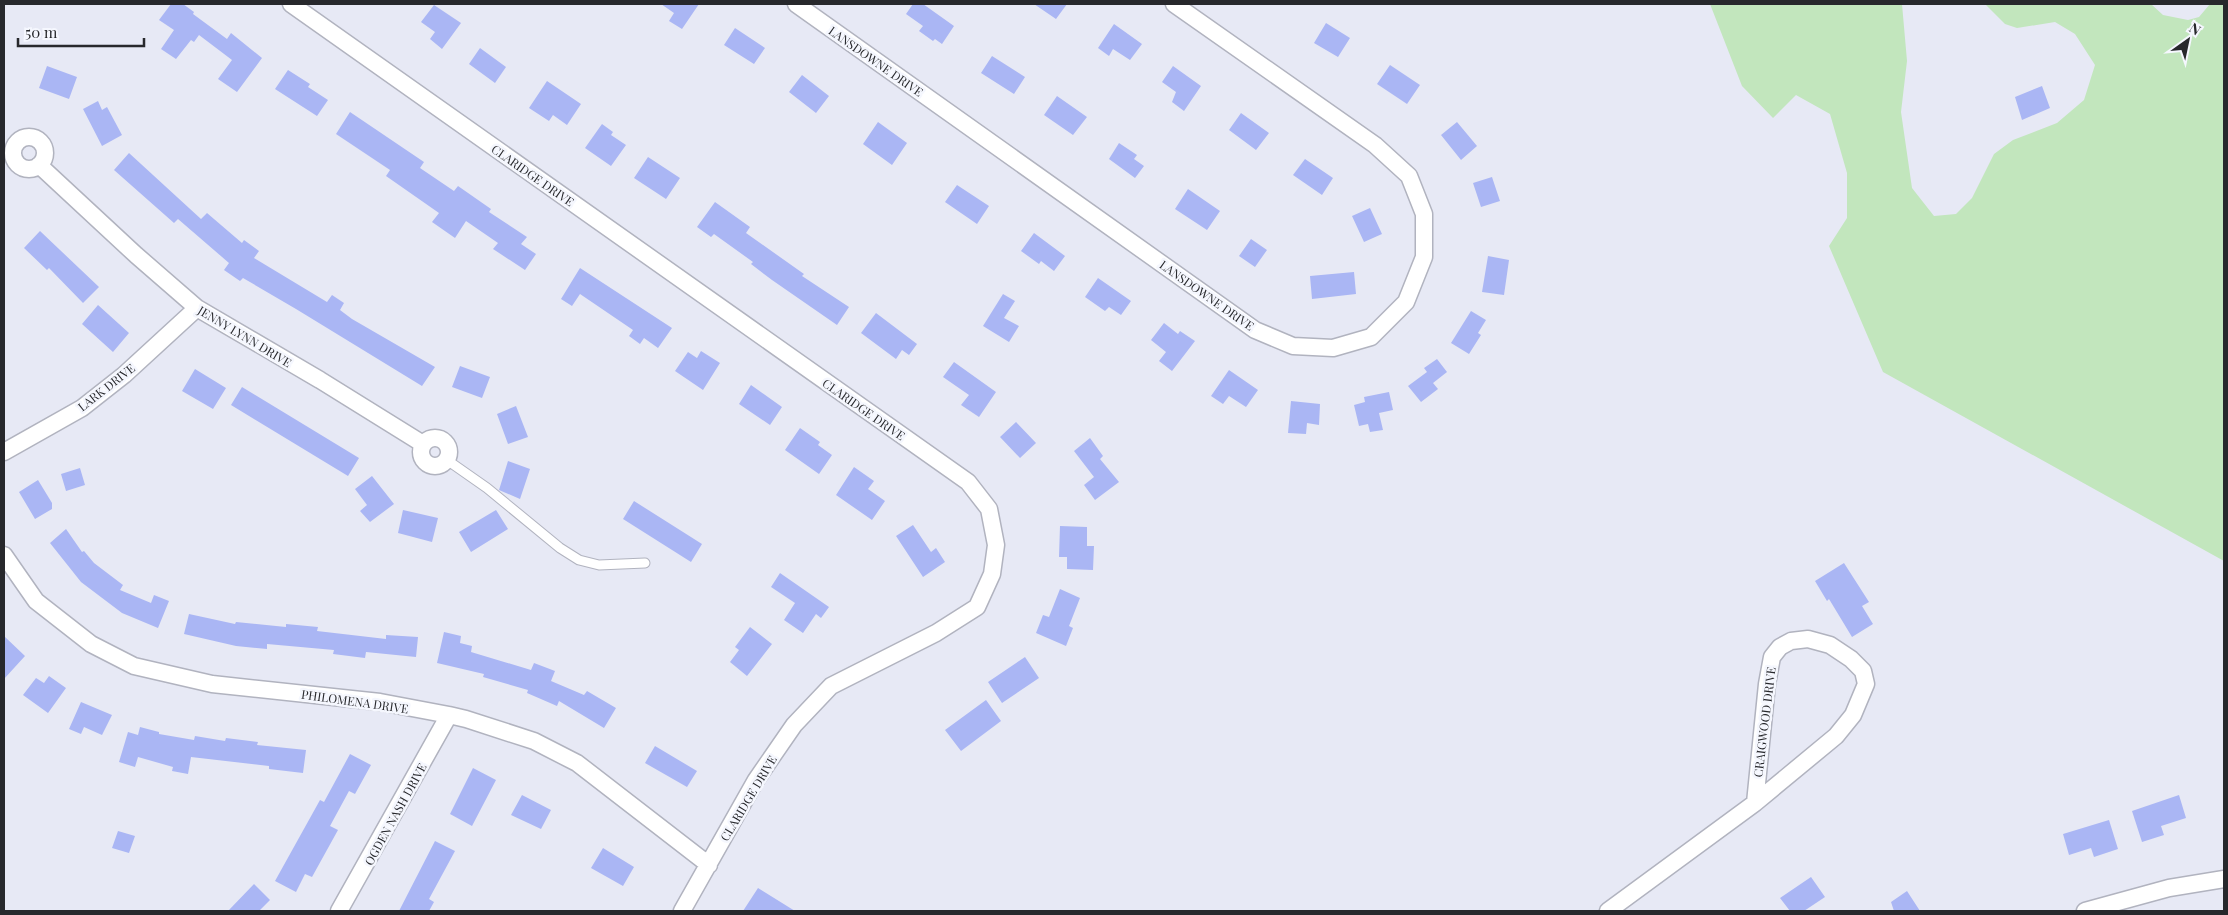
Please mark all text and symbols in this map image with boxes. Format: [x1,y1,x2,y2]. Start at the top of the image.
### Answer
scale bar [18,15,144,47]
north arrow [2163,15,2213,65]
text: N [2186,18,2205,39]
text: 50 m [25,22,58,42]
street label: LANSDOWNE DRIVE [826,22,926,100]
street label: CLARIDGE DRIVE [489,141,577,209]
street label: LANSDOWNE DRIVE [1157,256,1257,334]
street label: JENNY LYNN DRIVE [194,301,295,370]
street label: LARK DRIVE [74,360,138,414]
street label: CLARIDGE DRIVE [820,375,908,443]
street label: CRAIGWOOD DRIVE [1749,666,1779,778]
street label: PHILOMENA DRIVE [300,686,410,716]
street label: CLARIDGE DRIVE [716,752,780,844]
street label: OGDEN NASH DRIVE [360,760,430,868]

